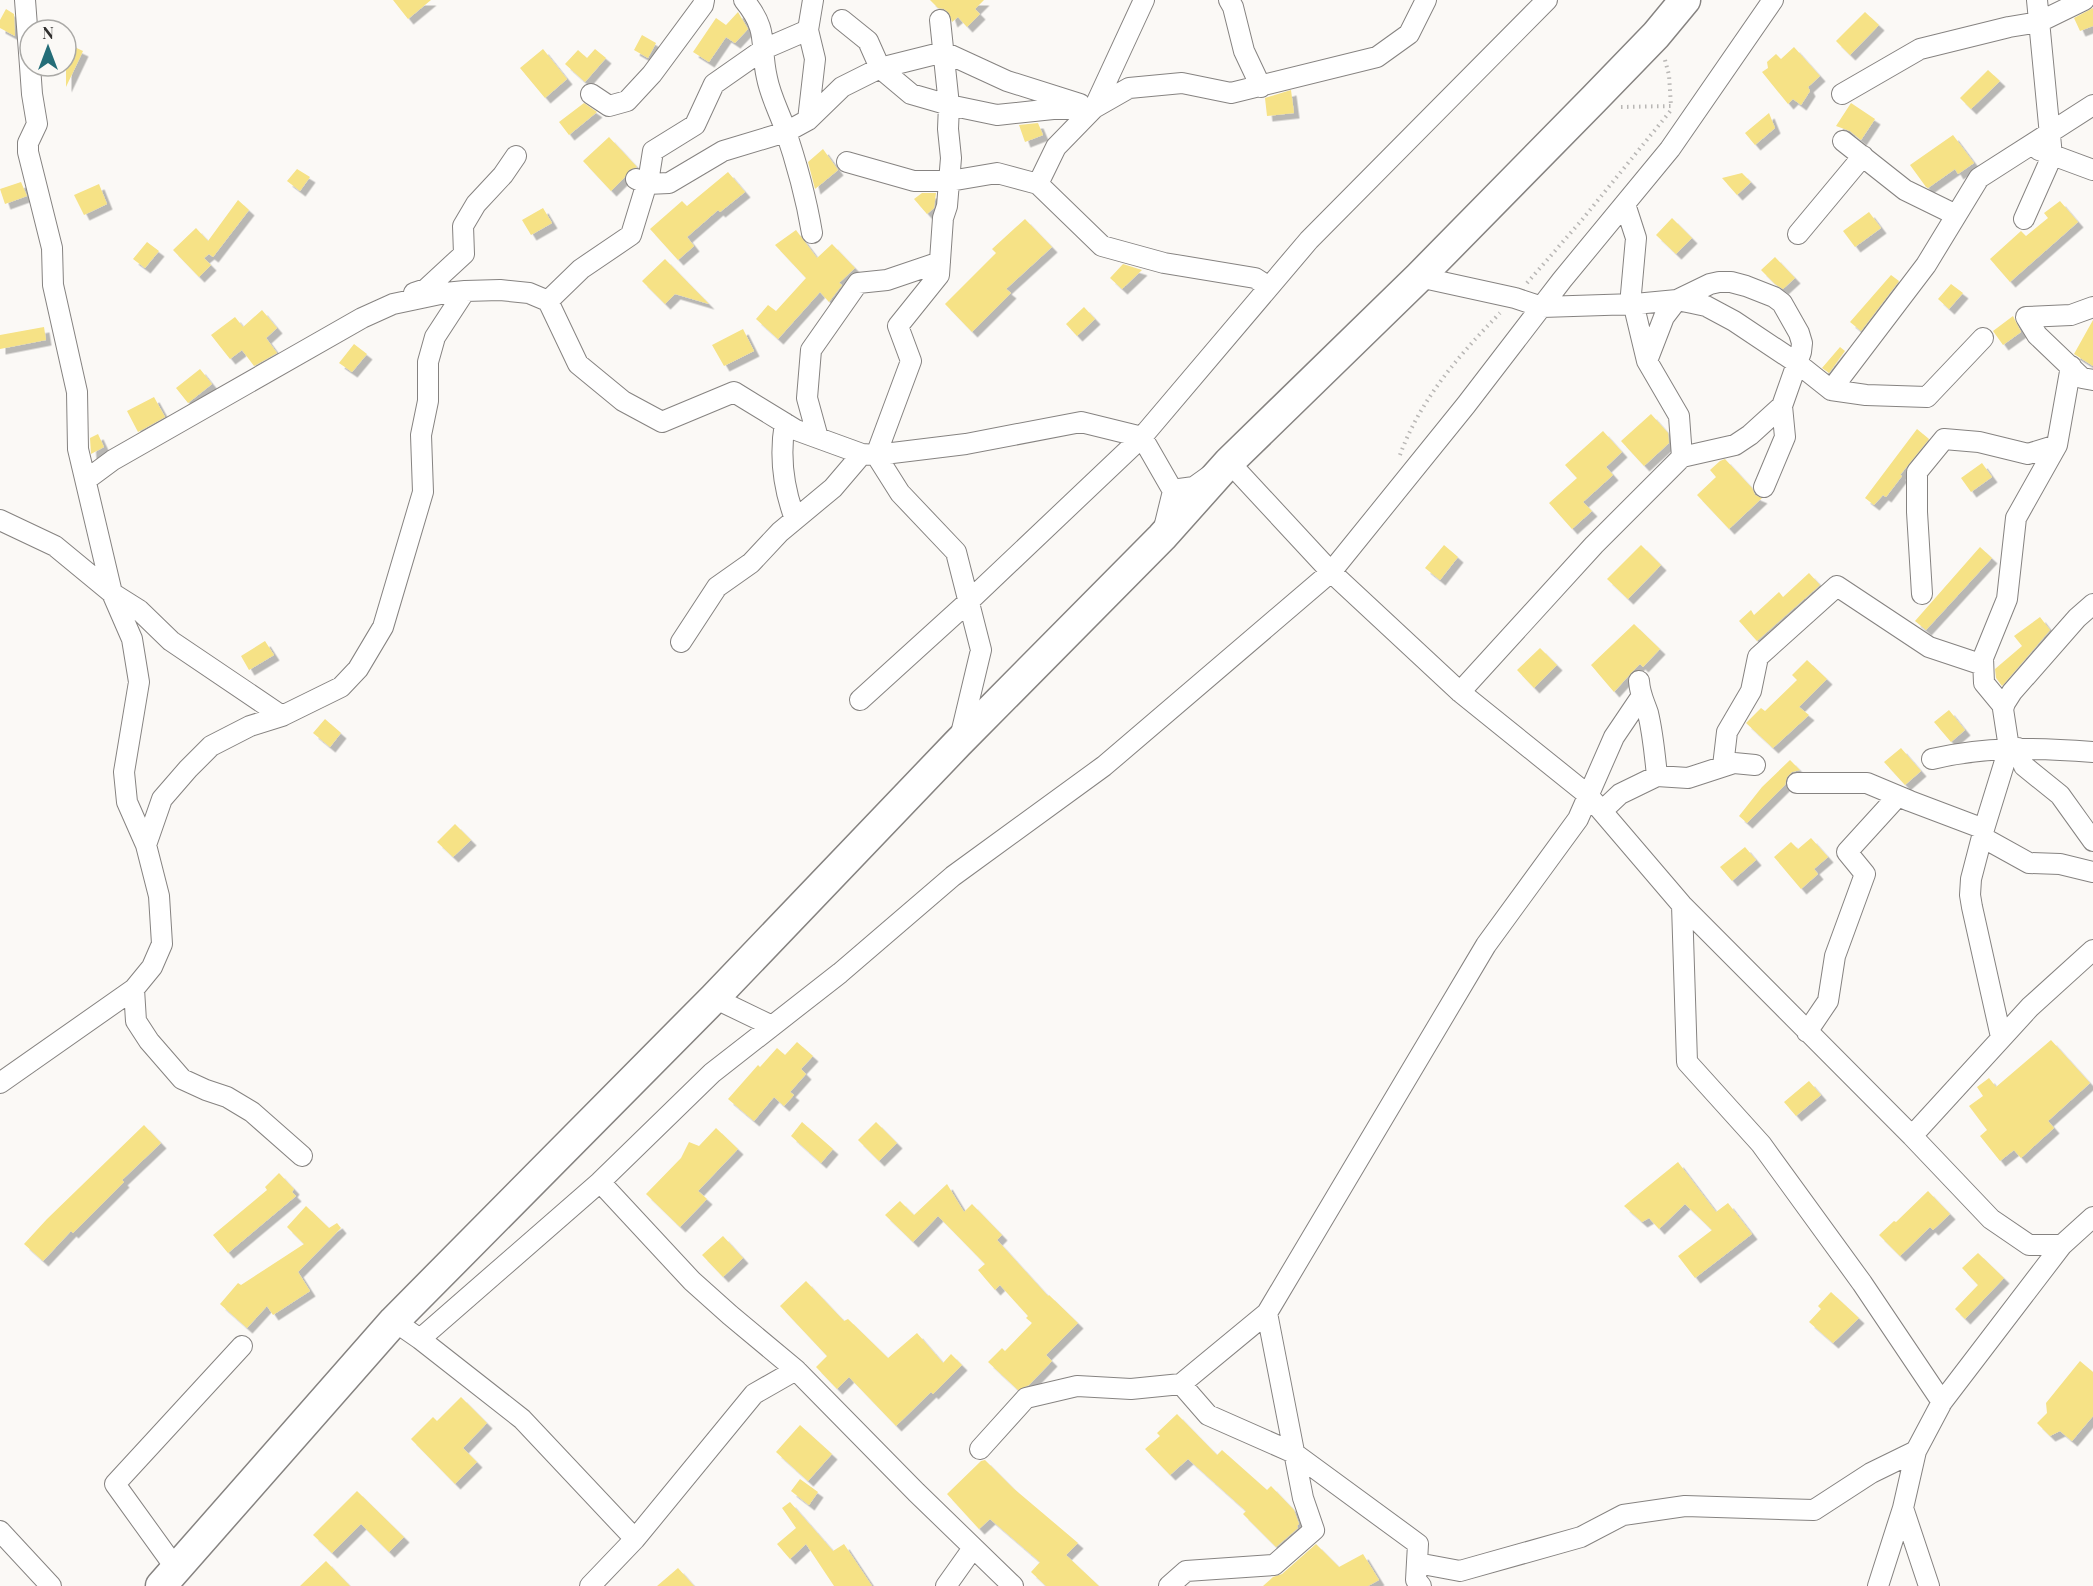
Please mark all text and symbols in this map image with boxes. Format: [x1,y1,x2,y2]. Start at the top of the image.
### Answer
north arrow [18,18,78,78]
text: N [42,22,54,43]

